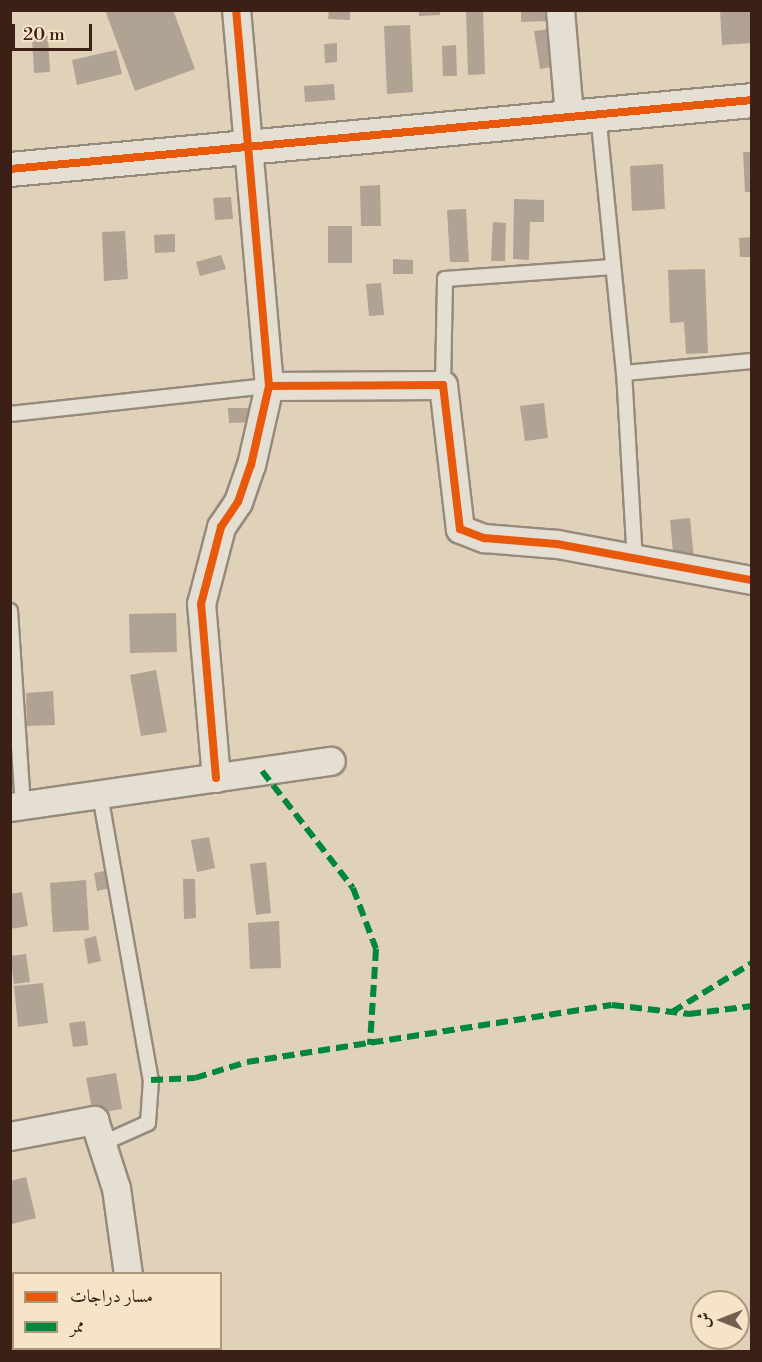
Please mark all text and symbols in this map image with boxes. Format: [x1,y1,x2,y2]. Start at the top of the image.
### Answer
scale bar [15,12,94,50]
text: 20 m [23,23,65,46]
legend [12,1272,222,1350]
text: مسار دراجات [70,1285,153,1308]
north arrow [690,1290,750,1350]
text: ش [694,1312,714,1328]
text: ممر [70,1315,84,1338]

